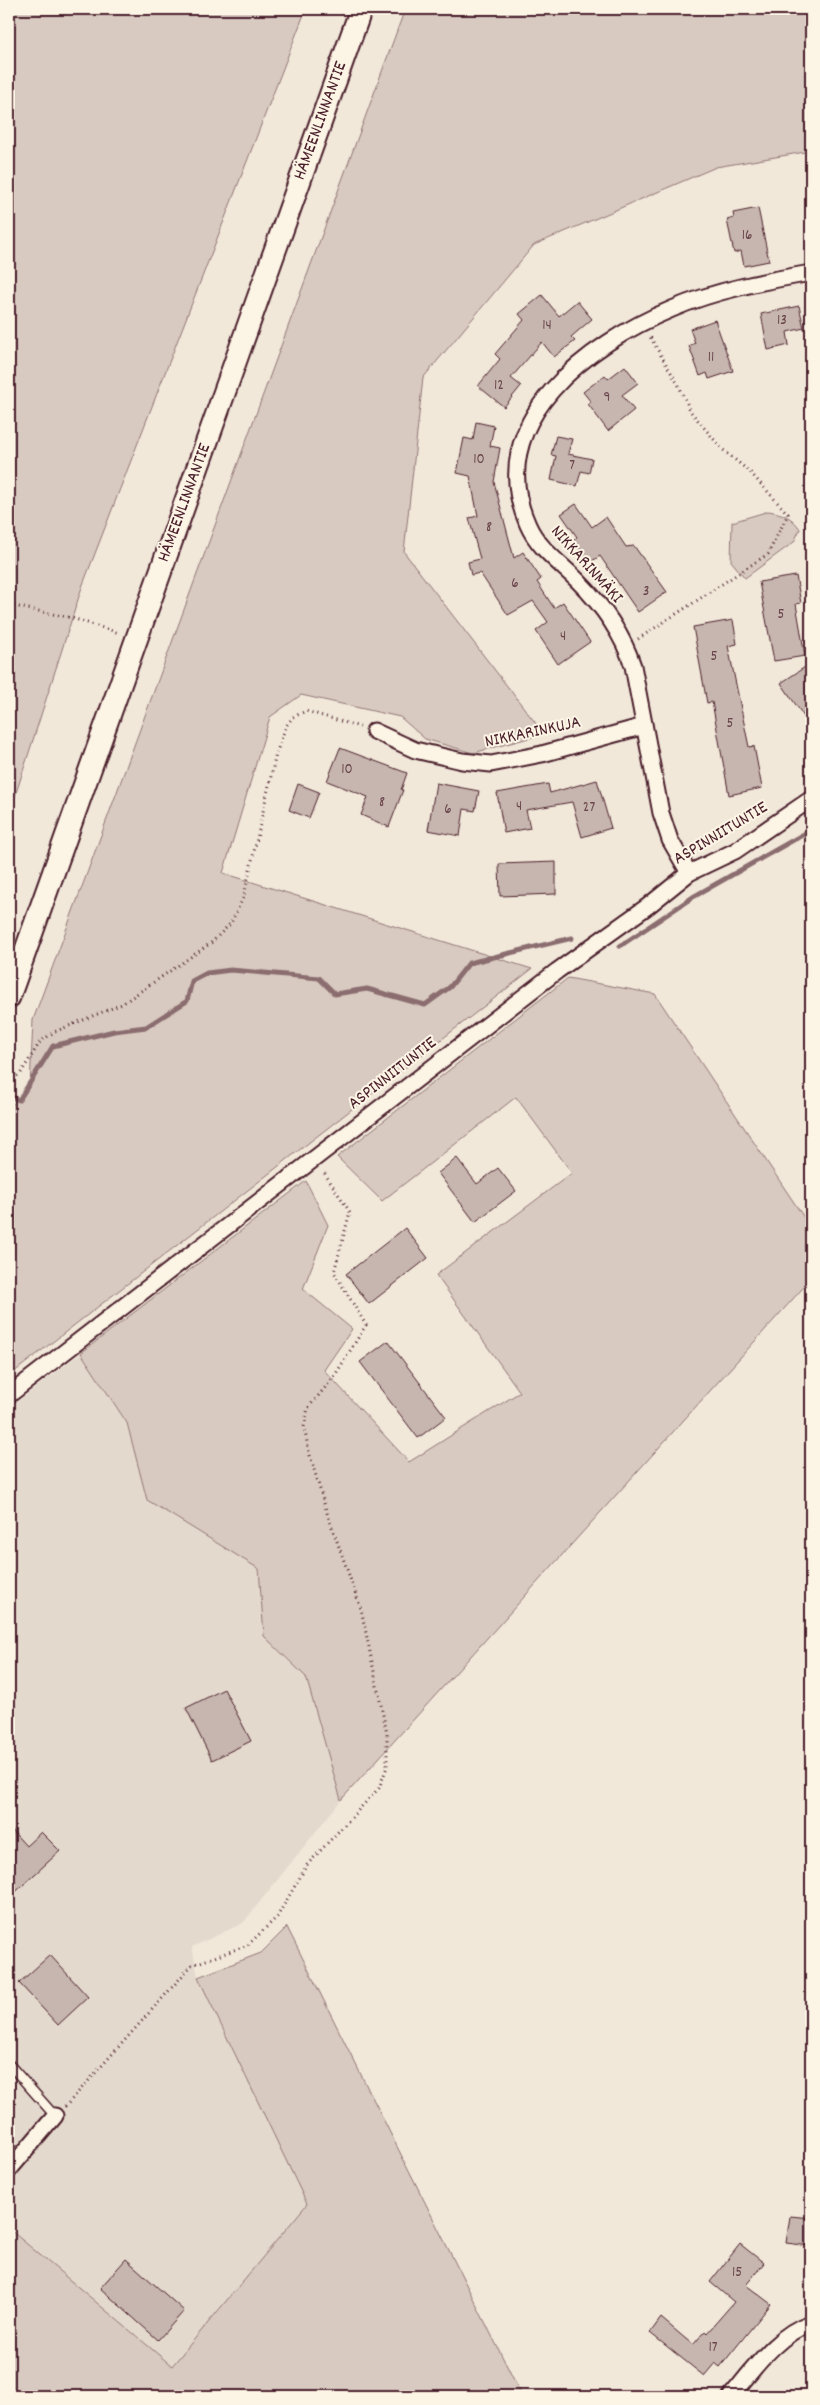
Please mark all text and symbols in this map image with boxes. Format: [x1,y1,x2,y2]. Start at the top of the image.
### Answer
street label: HÄMEENLINNANTIE [288,58,354,184]
house number: 16 [742,225,752,247]
house number: 13 [777,310,787,332]
house number: 14 [542,315,552,337]
house number: 11 [708,347,714,369]
house number: 12 [494,375,504,397]
house number: 9 [604,387,610,409]
street label: HÄMEENLINNANTIE [152,440,218,566]
house number: 10 [473,449,485,471]
house number: 7 [569,455,575,477]
house number: 8 [486,517,492,539]
street label: NIKKARINMÄKI [544,520,628,610]
house number: 6 [511,573,519,595]
house number: 3 [643,581,649,603]
house number: 5 [778,604,785,626]
house number: 4 [560,626,566,648]
house number: 5 [711,646,718,668]
street label: NIKKARINKUJA [483,711,583,755]
house number: 5 [727,713,734,735]
house number: 10 [341,759,353,781]
house number: 8 [379,792,385,814]
house number: 4 [516,796,522,818]
street label: ASPINNIITUNTIE [669,796,773,872]
house number: 27 [583,797,595,819]
house number: 6 [444,799,452,821]
street label: ASPINNIITUNTIE [343,1031,443,1117]
house number: 15 [732,2262,742,2284]
house number: 17 [708,2337,718,2359]

